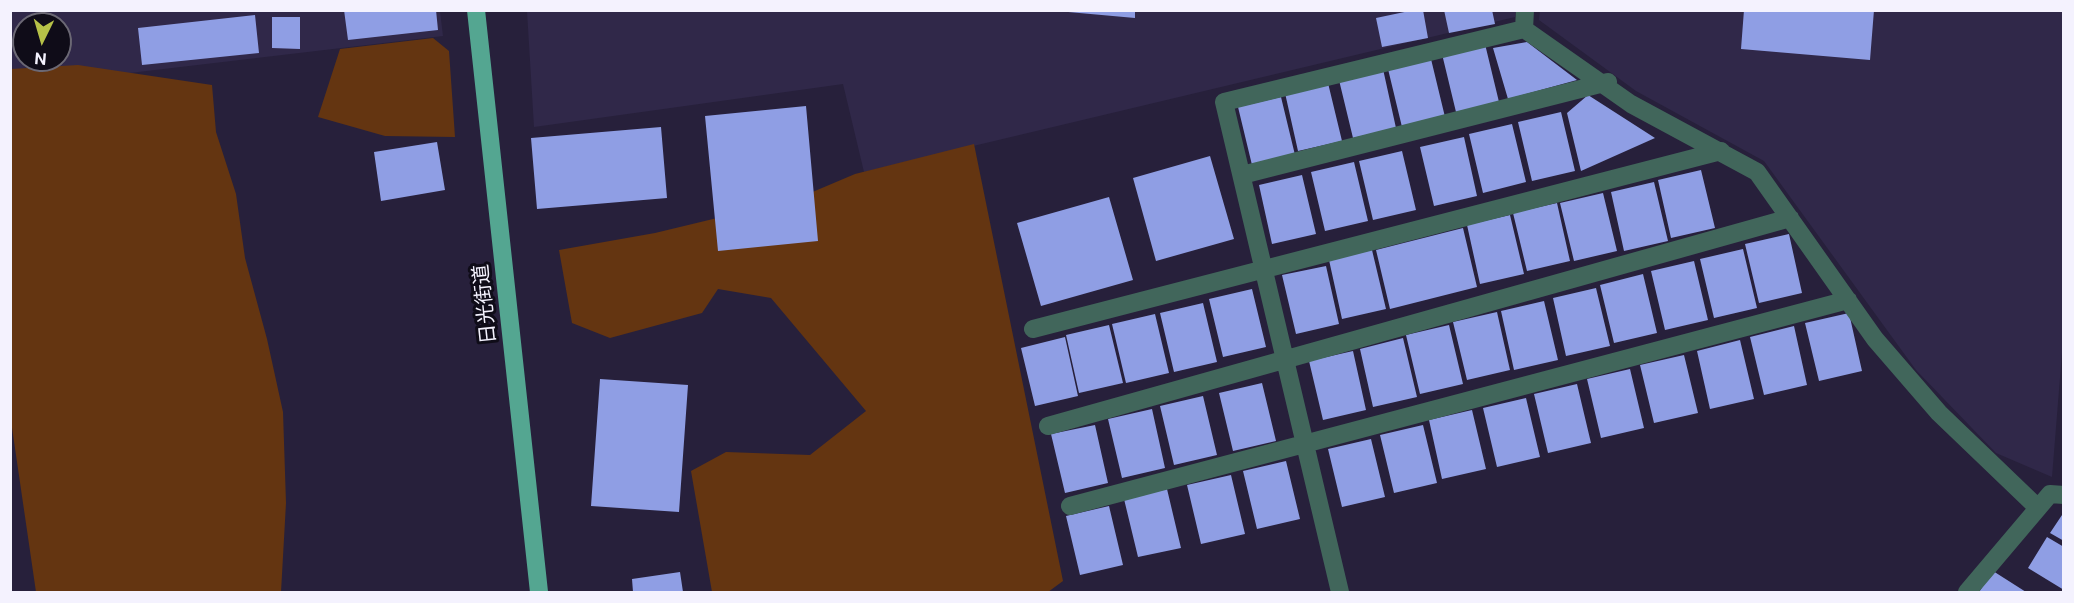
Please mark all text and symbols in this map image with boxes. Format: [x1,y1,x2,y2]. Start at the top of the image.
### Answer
north arrow [12,12,72,72]
text: N [34,48,48,68]
street label: 日光街道 [469,263,501,345]

